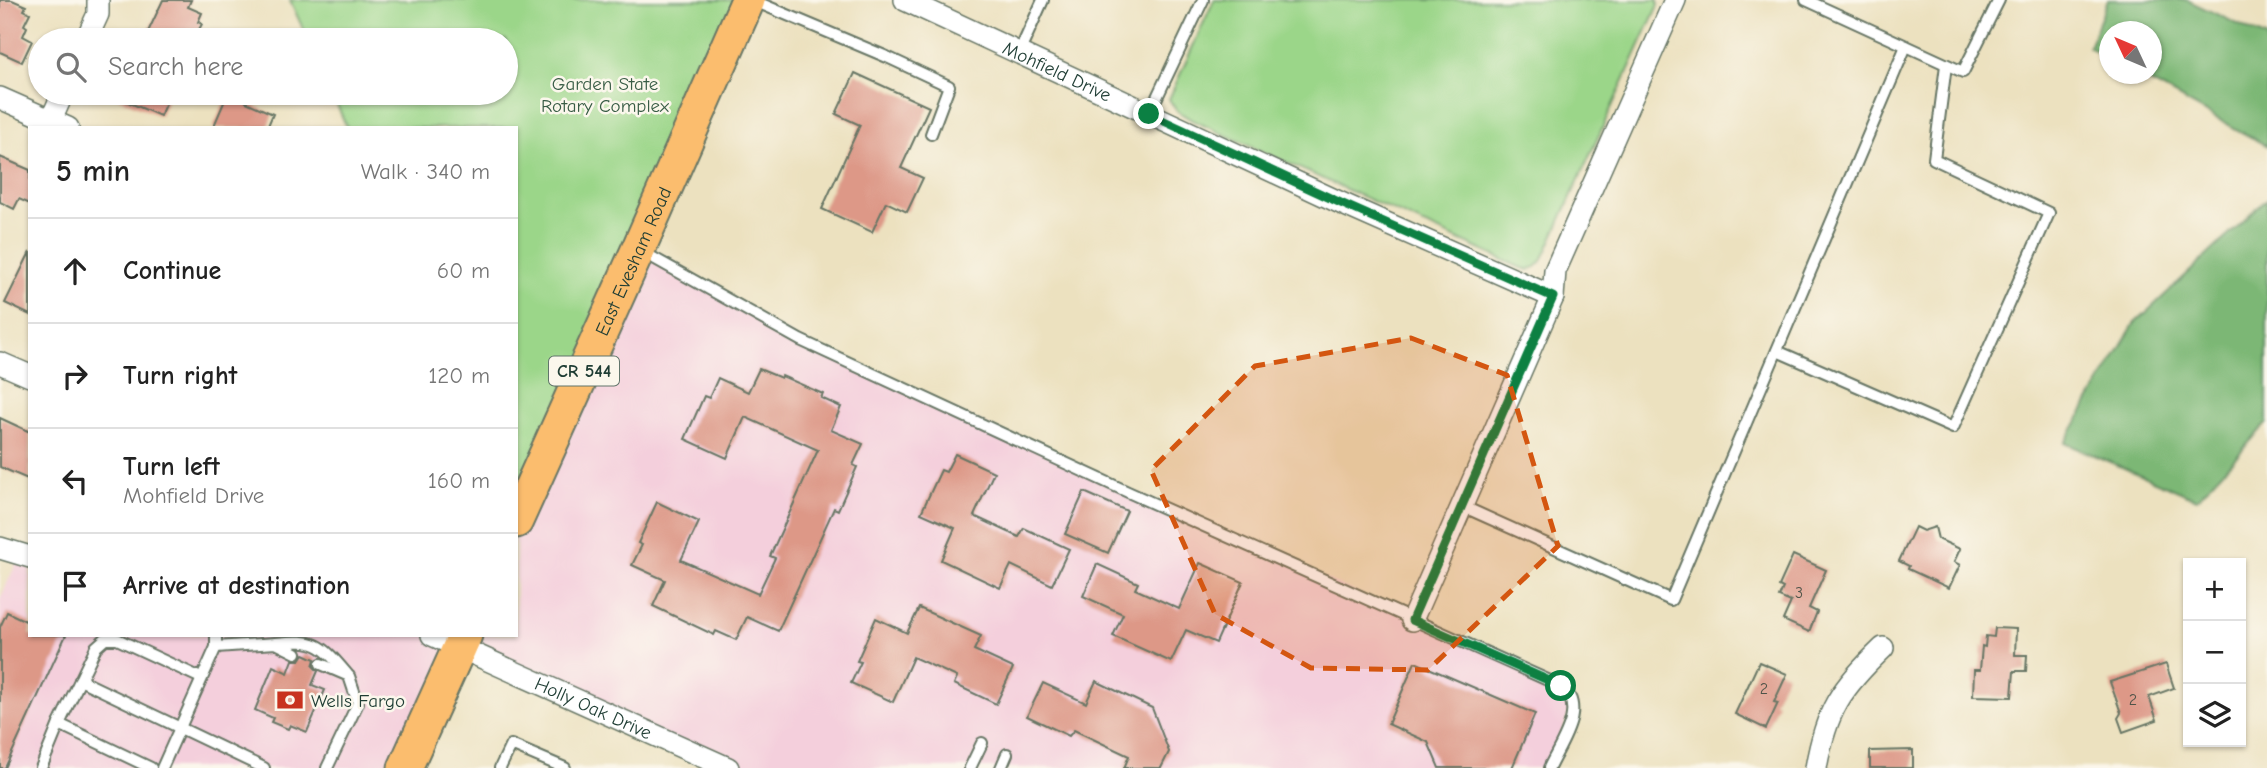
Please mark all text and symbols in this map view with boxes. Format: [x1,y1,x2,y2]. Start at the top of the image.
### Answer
north arrow [2099,21,2162,84]
search box [28,28,518,105]
street label: Mohfield Drive [999,37,1114,106]
icon: search [52,48,90,86]
text: Search here [108,52,243,82]
park label: Garden State Rotary Complex [541,73,670,117]
route end [1133,98,1164,129]
text: 5 min [56,154,130,189]
text: Walk · 340 m [361,158,490,185]
street label: East Evesham Road [591,184,676,339]
icon: ahead [56,252,94,290]
text: Continue [123,256,221,286]
text: 60 m [437,257,490,284]
road number: CR 544 [549,356,619,386]
icon: right [56,357,94,395]
text: Turn right [123,361,237,391]
text: 120 m [428,362,490,389]
text: Turn left [123,452,220,482]
icon: left [56,462,94,500]
text: 160 m [428,467,490,494]
text: Mohfield Drive [123,482,264,509]
map controls [2183,558,2246,747]
button: + [2183,558,2246,621]
icon: arrive [56,567,94,605]
text: Arrive at destination [123,571,350,601]
house number: 3 [1795,584,1803,602]
button: − [2183,621,2246,684]
route start [1545,670,1576,701]
street label: Holly Oak Drive [531,673,655,744]
house number: 2 [1760,680,1768,698]
button: layers [2183,684,2246,747]
bank icon: Wells Fargo [275,685,305,715]
place label: Wells Fargo [311,690,405,712]
house number: 2 [2129,691,2137,709]

